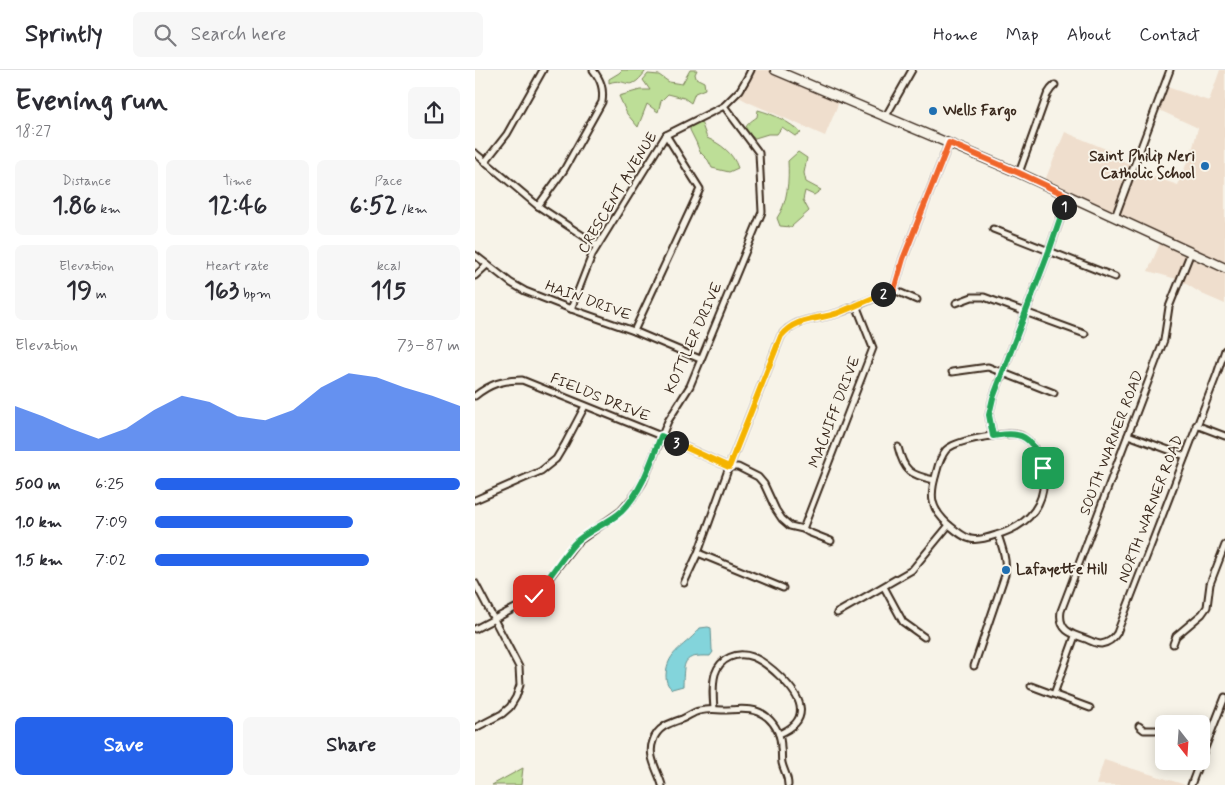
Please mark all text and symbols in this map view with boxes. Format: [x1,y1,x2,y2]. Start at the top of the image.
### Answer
search box [133,12,483,57]
text: Sprintly [25,19,103,50]
icon: search [151,21,179,49]
text: Search here [191,22,286,47]
text: Home [933,23,978,47]
text: Map [1006,23,1039,47]
text: About [1067,23,1111,47]
text: Contact [1139,23,1200,47]
text: Evening run [15,83,168,120]
button: share [408,87,460,139]
place label: Wells Fargo [942,101,1017,122]
marker: Wells Fargo [927,105,939,117]
text: 18:27 [15,121,51,142]
street label: CRESCENT AVENUE [574,128,662,258]
place label: Saint Philip Neri Catholic School [1089,147,1195,184]
marker: Saint Philip Neri Catholic School [1199,160,1211,172]
text: Distance [62,172,111,190]
text: Time [223,172,252,190]
text: Pace [375,172,402,190]
text: 1.86 [52,190,97,223]
text: 12:46 [208,190,267,223]
text: 6:52 [350,190,397,223]
pin: 1 [1051,194,1077,220]
text: 1 [1061,198,1068,216]
text: km [97,200,121,218]
text: /km [397,200,428,218]
text: Elevation [59,257,114,275]
text: Heart rate [206,257,269,275]
text: kcal [377,257,400,275]
text: 19 [66,275,92,308]
text: 163 [204,275,239,308]
text: 115 [371,275,406,308]
street label: HAIN DRIVE [542,276,634,326]
street label: KOTTLER DRIVE [660,279,728,397]
pin: 2 [871,282,895,306]
text: m [92,285,107,303]
text: bpm [239,285,271,303]
text: 2 [880,285,887,303]
text: Elevation [15,335,78,356]
text: 73–87 m [397,335,460,356]
street label: MACNIFF DRIVE [804,353,866,471]
street label: SOUTH WARNER ROAD [1075,368,1149,518]
street label: FIELDS DRIVE [547,369,653,427]
pin: 3 [663,430,689,456]
street label: NORTH WARNER ROAD [1114,432,1188,586]
text: 3 [673,434,680,452]
pin [1022,447,1064,489]
icon: arrive [1029,454,1057,482]
text: 500 m [15,474,60,495]
text: 6:25 [95,474,124,495]
text: 1.0 km [15,512,62,533]
text: 7:09 [95,512,127,533]
text: 1.5 km [15,550,63,571]
text: 7:02 [95,550,126,571]
place label: Lafayette Hill [1016,560,1107,580]
marker: Lafayette Hill [1000,564,1012,576]
pin [513,575,555,617]
icon: check [520,582,548,610]
north arrow [1155,715,1210,770]
map controls [1155,715,1210,770]
button: Save [15,717,233,775]
button: Share [243,717,460,775]

